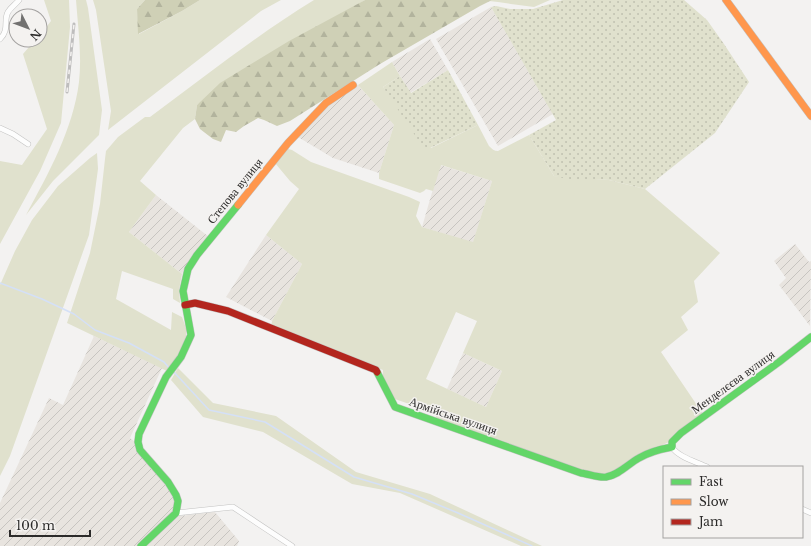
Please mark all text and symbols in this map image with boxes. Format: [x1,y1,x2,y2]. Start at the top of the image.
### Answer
north arrow [8,8,48,48]
text: N [26,26,44,44]
street label: Степова вулиця [204,154,266,227]
street label: Менделєєва вулиця [688,346,778,417]
street label: Армійська вулиця [407,393,500,438]
legend [663,466,803,538]
text: Fast [699,474,724,489]
text: Slow [699,494,729,509]
scale bar [10,512,90,538]
text: Jam [697,514,723,529]
text: 100 m [16,518,55,533]

